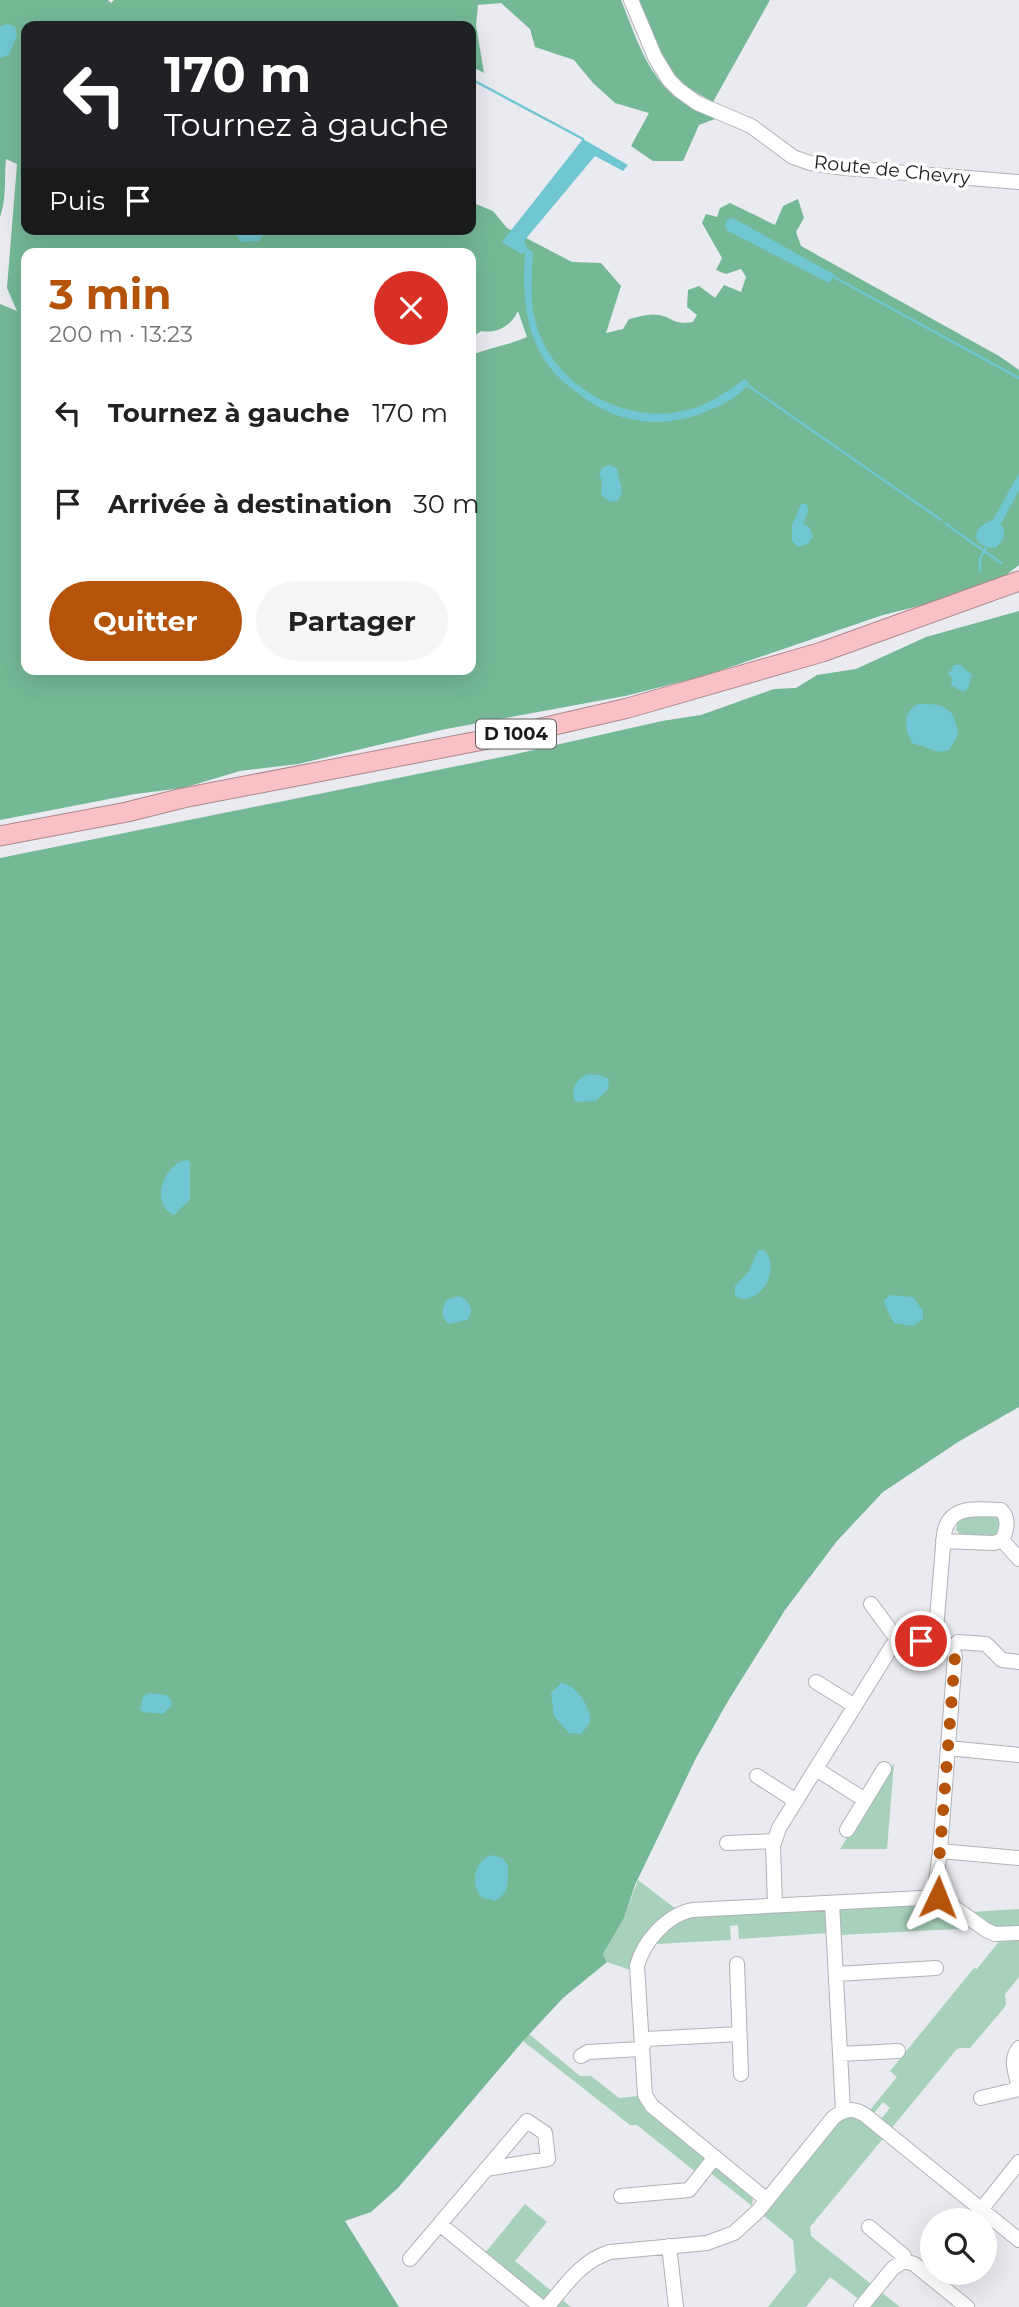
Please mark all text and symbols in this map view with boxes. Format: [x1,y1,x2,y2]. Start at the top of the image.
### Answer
text: 170 m [164,45,311,104]
icon: left [49,49,140,140]
text: Tournez à gauche [164,105,449,144]
street label: Route de Chevry [813,150,972,190]
icon: arrive [119,182,157,220]
text: Puis [49,185,105,217]
text: 3 min [49,268,171,320]
button: close [374,271,448,345]
text: 200 m · 13:23 [49,320,193,348]
icon: left [49,394,87,432]
text: Tournez à gauche [108,397,350,429]
text: 170 m [372,397,448,429]
icon: arrive [49,485,87,523]
text: Arrivée à destination [108,488,392,520]
text: 30 m [413,488,479,520]
button: Quitter [49,581,242,661]
button: Partager [256,581,448,661]
road number: D 1004 [476,720,556,748]
pin [891,1611,951,1671]
icon: arrive [902,1622,940,1660]
position arrow [901,1860,975,1934]
map controls [920,2208,997,2285]
button: search [920,2208,997,2285]

